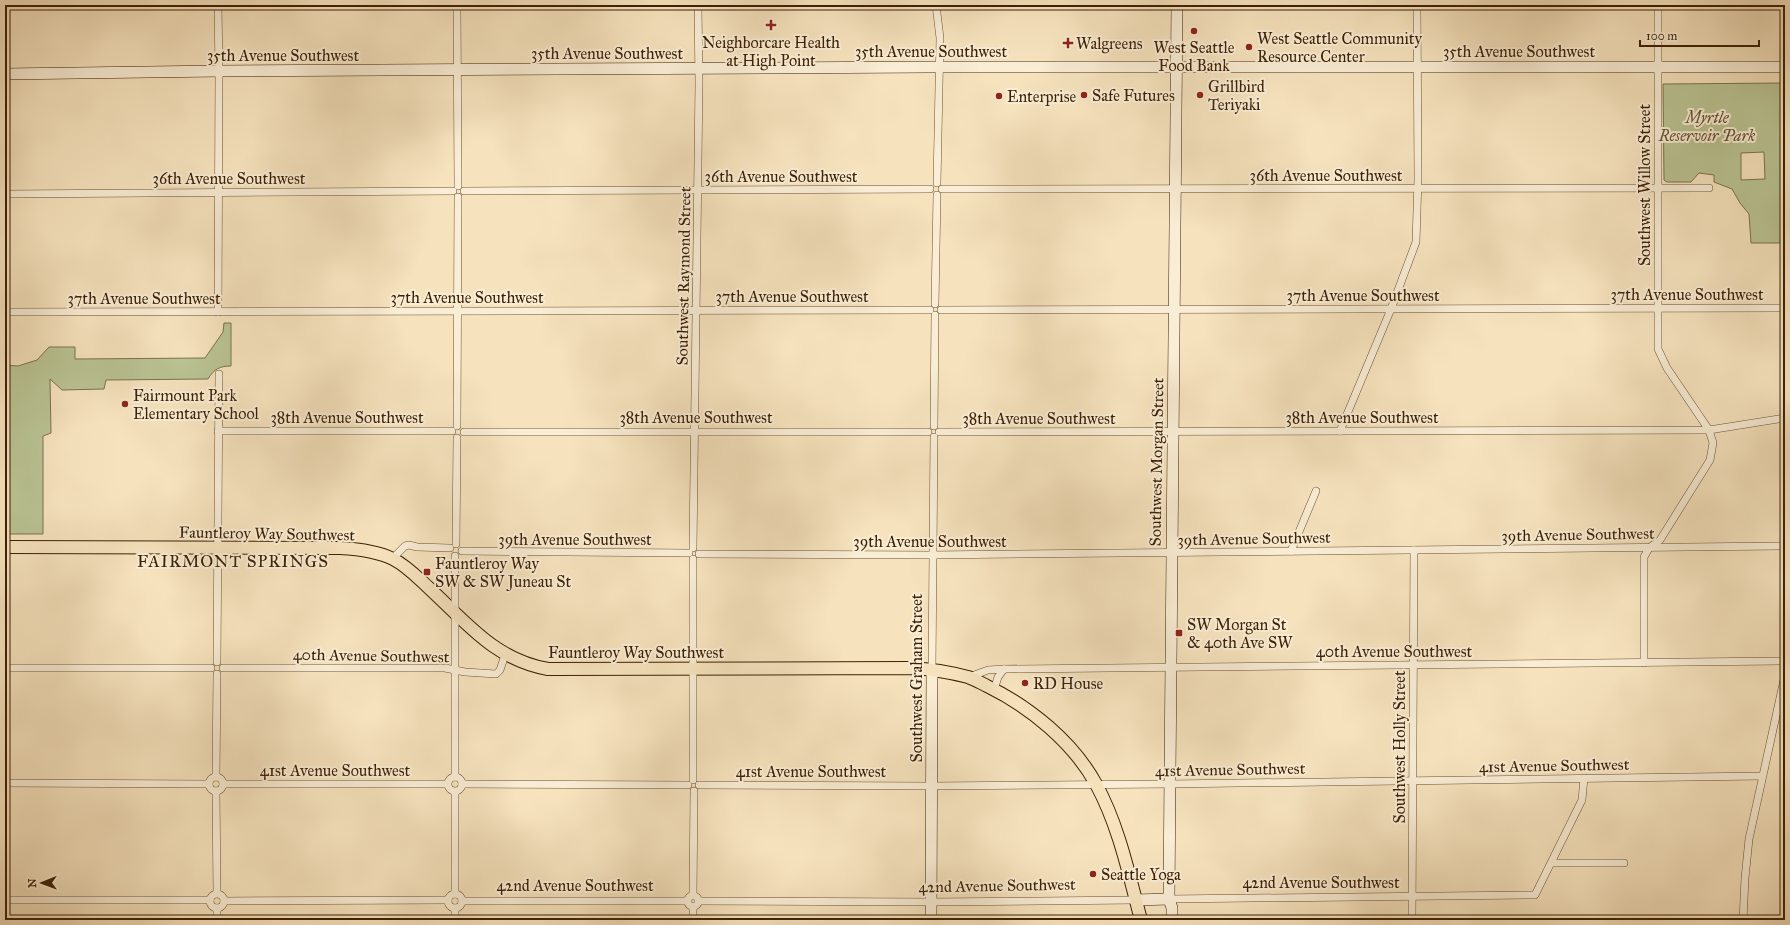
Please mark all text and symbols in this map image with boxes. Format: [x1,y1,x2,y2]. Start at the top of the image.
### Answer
marker: Neighborcare Health at High Point [765,19,777,31]
scale bar [1640,22,1759,48]
marker: West Seattle Food Bank [1189,26,1199,36]
place label: West Seattle Community Resource Center [1257,29,1422,66]
text: 100 m [1646,29,1677,43]
place label: Neighborcare Health at High Point [702,33,840,71]
place label: Walgreens [1076,34,1143,54]
marker: Walgreens [1063,38,1073,48]
place label: West Seattle Food Bank [1153,38,1235,75]
street label: 35th Avenue Southwest [855,42,1007,61]
marker: West Seattle Community Resource Center [1244,42,1254,52]
street label: 35th Avenue Southwest [1443,42,1595,61]
street label: 35th Avenue Southwest [531,44,683,63]
street label: 35th Avenue Southwest [207,46,359,65]
place label: Grillbird Teriyaki [1208,77,1265,114]
place label: Safe Futures [1092,86,1175,105]
place label: Enterprise [1007,87,1077,106]
marker: Safe Futures [1079,90,1089,100]
marker: Grillbird Teriyaki [1195,90,1205,100]
marker: Enterprise [994,91,1004,101]
street label: Southwest Willow Street [1635,104,1654,266]
park label: Myrtle Reservoir Park [1658,108,1755,145]
street label: 36th Avenue Southwest [1250,166,1403,185]
street label: 36th Avenue Southwest [705,167,858,186]
street label: 36th Avenue Southwest [153,169,306,188]
street label: Southwest Raymond Street [672,186,695,366]
street label: 37th Avenue Southwest [1610,285,1764,304]
street label: 37th Avenue Southwest [1286,286,1440,305]
street label: 37th Avenue Southwest [715,287,869,306]
street label: 37th Avenue Southwest [390,288,544,307]
street label: 37th Avenue Southwest [67,289,221,308]
street label: Southwest Morgan Street [1146,377,1168,547]
place label: Fairmount Park Elementary School [133,386,259,423]
marker: Fairmount Park Elementary School [120,399,130,409]
street label: 38th Avenue Southwest [270,408,424,427]
street label: 38th Avenue Southwest [619,408,773,427]
street label: 38th Avenue Southwest [1285,408,1439,427]
street label: 38th Avenue Southwest [962,409,1116,428]
street label: Fauntleroy Way Southwest [179,522,356,545]
street label: 39th Avenue Southwest [1501,524,1655,545]
street label: 39th Avenue Southwest [1177,528,1331,549]
street label: 39th Avenue Southwest [498,530,652,549]
street label: 39th Avenue Southwest [853,532,1007,551]
district label: FAIRMONT SPRINGS [137,551,329,572]
place label: Fauntleroy Way SW & SW Juneau St [435,554,572,592]
marker: Fauntleroy Way SW & SW Juneau St [422,567,432,577]
street label: Southwest Graham Street [907,593,926,763]
place label: SW Morgan St & 40th Ave SW [1187,615,1293,652]
marker: SW Morgan St & 40th Ave SW [1174,628,1184,638]
street label: 40th Avenue Southwest [1316,642,1473,661]
street label: Fauntleroy Way Southwest [548,643,724,662]
street label: 40th Avenue Southwest [293,645,450,666]
street label: Southwest Holly Street [1390,670,1409,824]
place label: RD House [1033,674,1104,693]
marker: RD House [1020,678,1030,688]
street label: 41st Avenue Southwest [1479,755,1630,776]
street label: 41st Avenue Southwest [1155,759,1306,780]
street label: 41st Avenue Southwest [260,761,411,780]
street label: 41st Avenue Southwest [736,762,887,781]
north arrow [22,863,62,903]
place label: Seattle Yoga [1101,865,1181,885]
marker: Seattle Yoga [1088,869,1098,879]
street label: 42nd Avenue Southwest [1242,873,1400,892]
street label: 42nd Avenue Southwest [918,875,1076,896]
street label: 42nd Avenue Southwest [496,876,654,895]
text: N [26,878,39,888]

